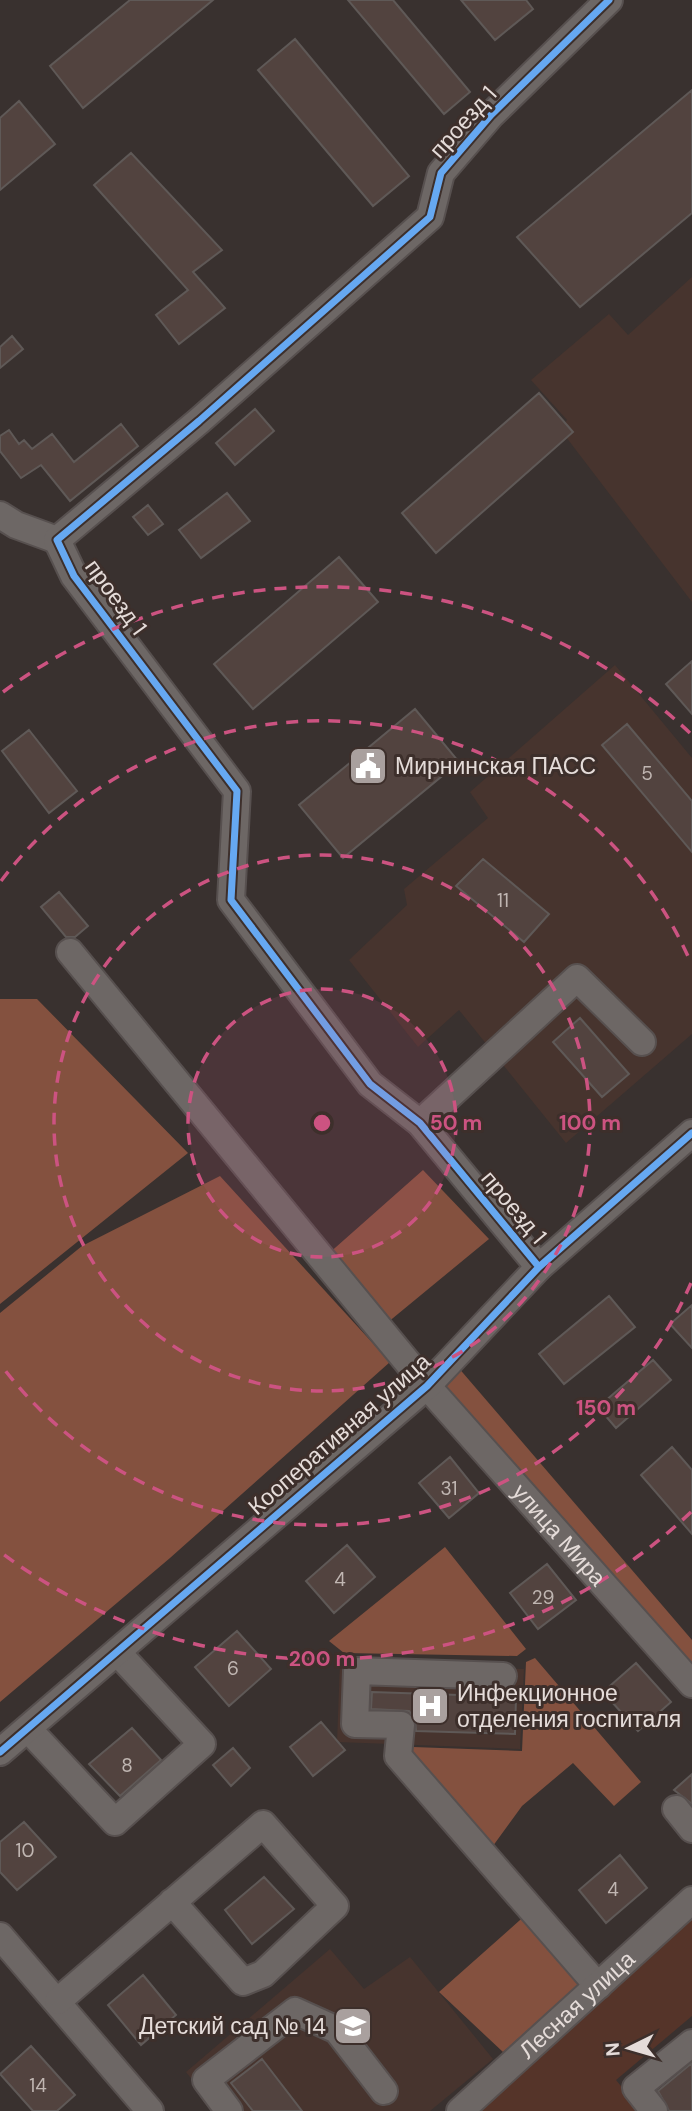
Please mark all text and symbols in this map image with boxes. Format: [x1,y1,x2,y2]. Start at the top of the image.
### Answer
street label: проезд 1 [423,80,503,164]
street label: проезд 1 [78,553,154,641]
public building icon: Мирнинская ПАСС [347,745,389,787]
place label: Мирнинская ПАСС [395,751,596,781]
house number: 5 [641,761,653,786]
house number: 11 [497,888,509,913]
text: 50 m [430,1109,482,1137]
text: 100 m [559,1109,621,1137]
centre of rings [310,1111,334,1135]
street label: проезд 1 [475,1164,553,1250]
street label: Кооперативная улица [242,1346,437,1521]
text: 150 m [576,1394,636,1422]
house number: 31 [441,1476,457,1501]
street label: улица Мира [506,1477,613,1592]
house number: 4 [334,1567,346,1592]
house number: 29 [532,1585,554,1610]
text: 200 m [289,1645,355,1673]
house number: 6 [227,1656,239,1681]
place label: Инфекционное отделения госпиталя [457,1678,681,1734]
hospital icon: Инфекционное отделения госпиталя [409,1685,451,1727]
house number: 8 [121,1753,133,1778]
house number: 10 [16,1838,34,1863]
house number: 4 [607,1877,619,1902]
street label: Лесная улица [513,1944,641,2065]
school or university icon: Детский сад № 14 [332,2005,374,2047]
place label: Детский сад № 14 [139,2011,326,2041]
north arrow [594,2013,664,2083]
text: N [600,2041,626,2057]
house number: 14 [29,2073,47,2098]

